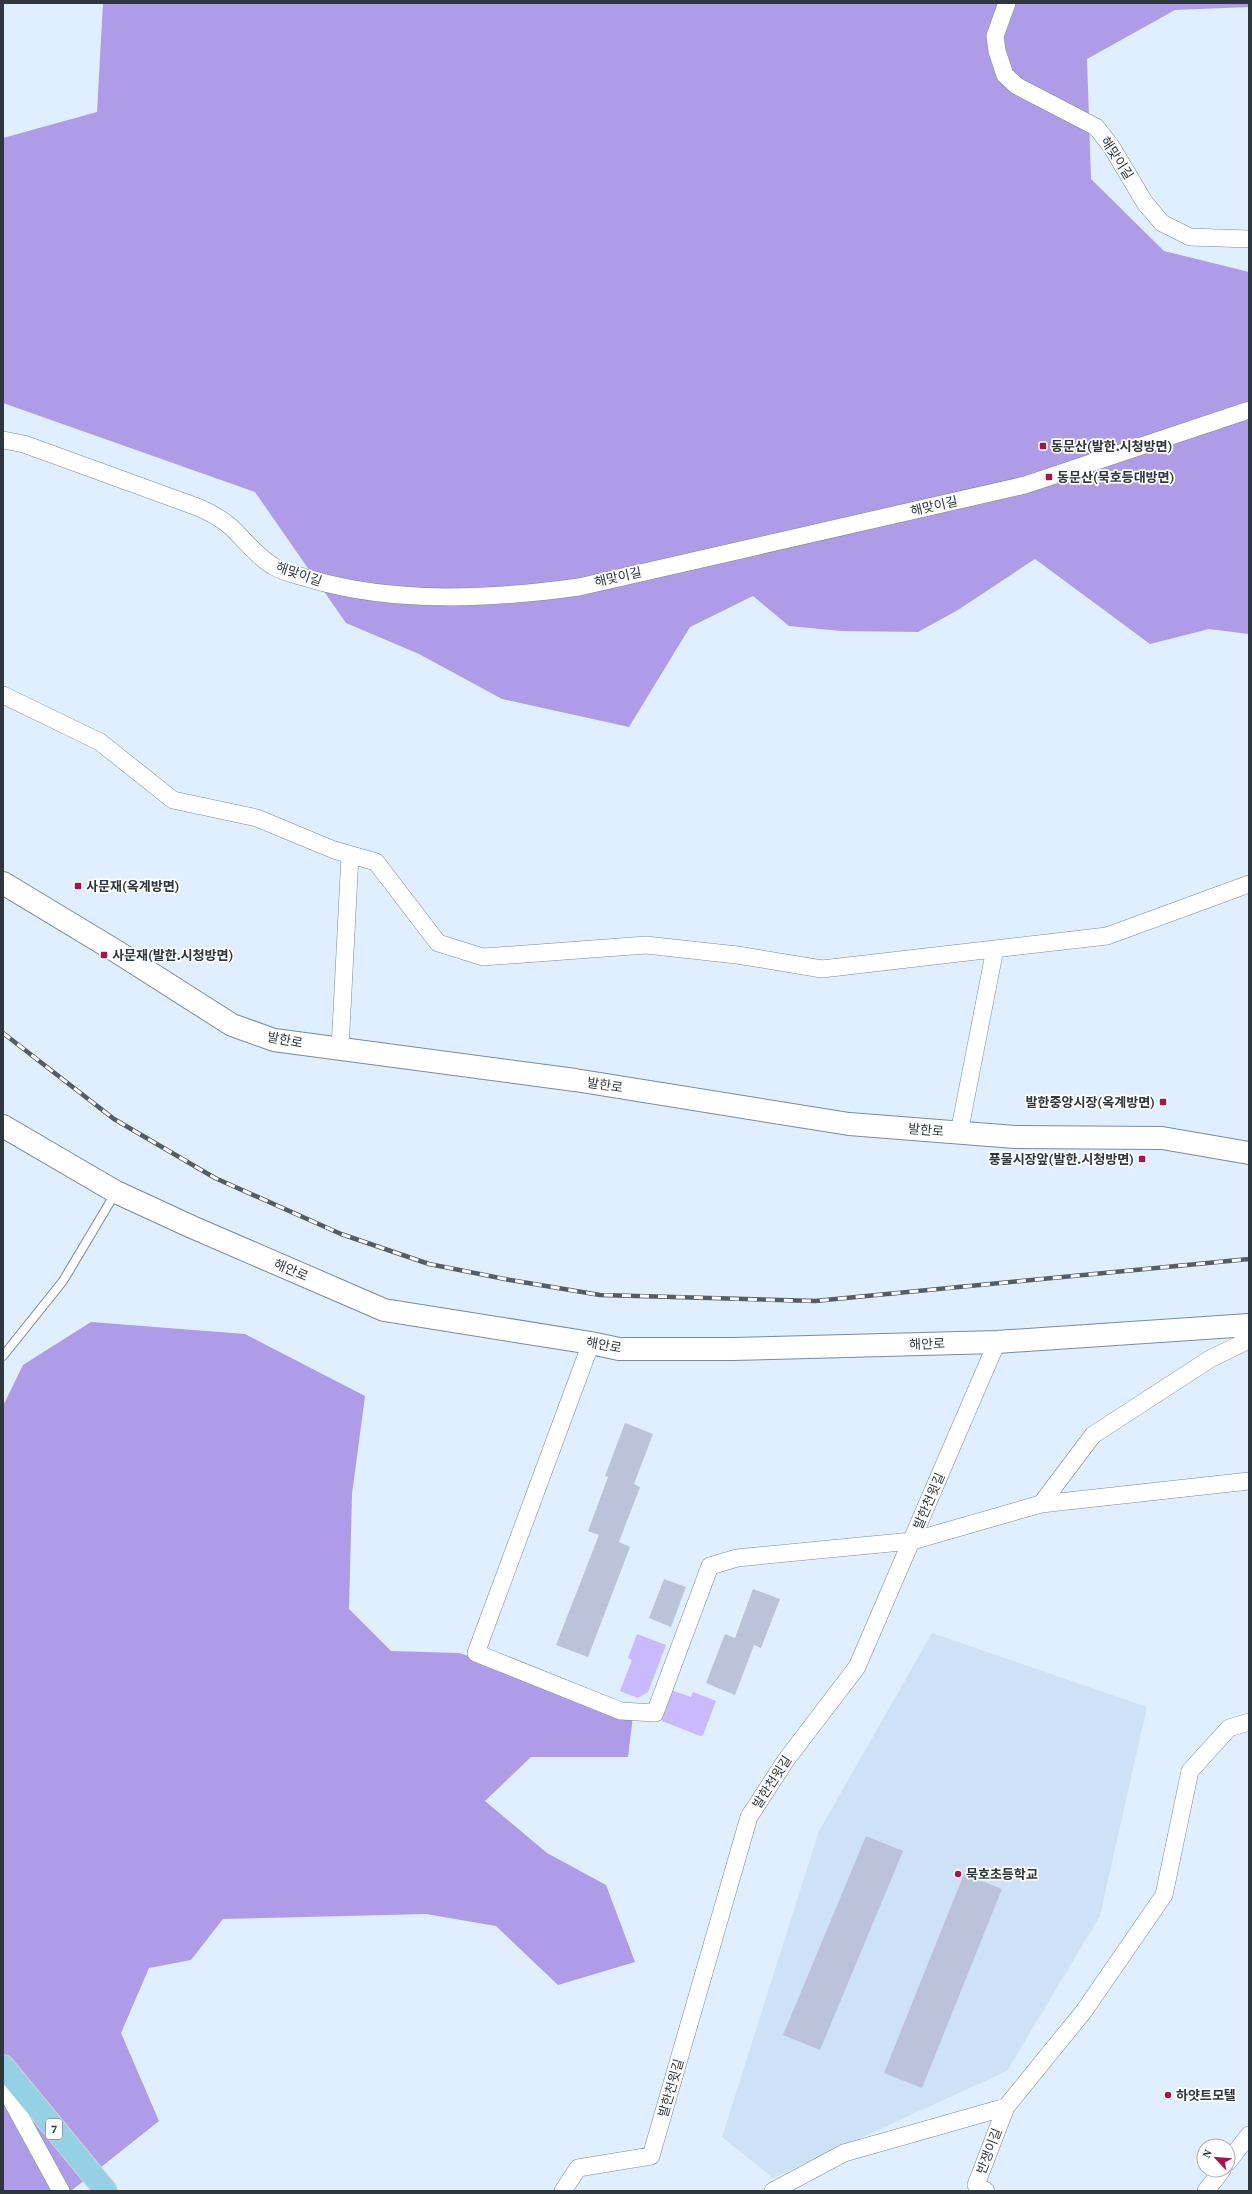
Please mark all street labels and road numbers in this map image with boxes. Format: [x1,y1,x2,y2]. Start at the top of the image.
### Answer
street label: 해맞이길 [1097,133,1137,183]
street label: 해맞이길 [909,492,959,520]
street label: 해맞이길 [274,558,324,590]
street label: 해맞이길 [593,563,643,591]
street label: 발한로 [266,1028,304,1052]
street label: 발한로 [586,1074,624,1096]
street label: 발한로 [907,1120,945,1140]
street label: 해안로 [271,1255,311,1285]
street label: 해안로 [585,1334,623,1356]
street label: 해안로 [909,1335,945,1353]
street label: 발한천윗길 [909,1470,949,1532]
street label: 발한천윗길 [749,1752,795,1812]
street label: 발한천윗길 [655,2057,687,2119]
road number: 7 [46,2119,62,2139]
street label: 반쟁이길 [972,2126,1006,2176]

